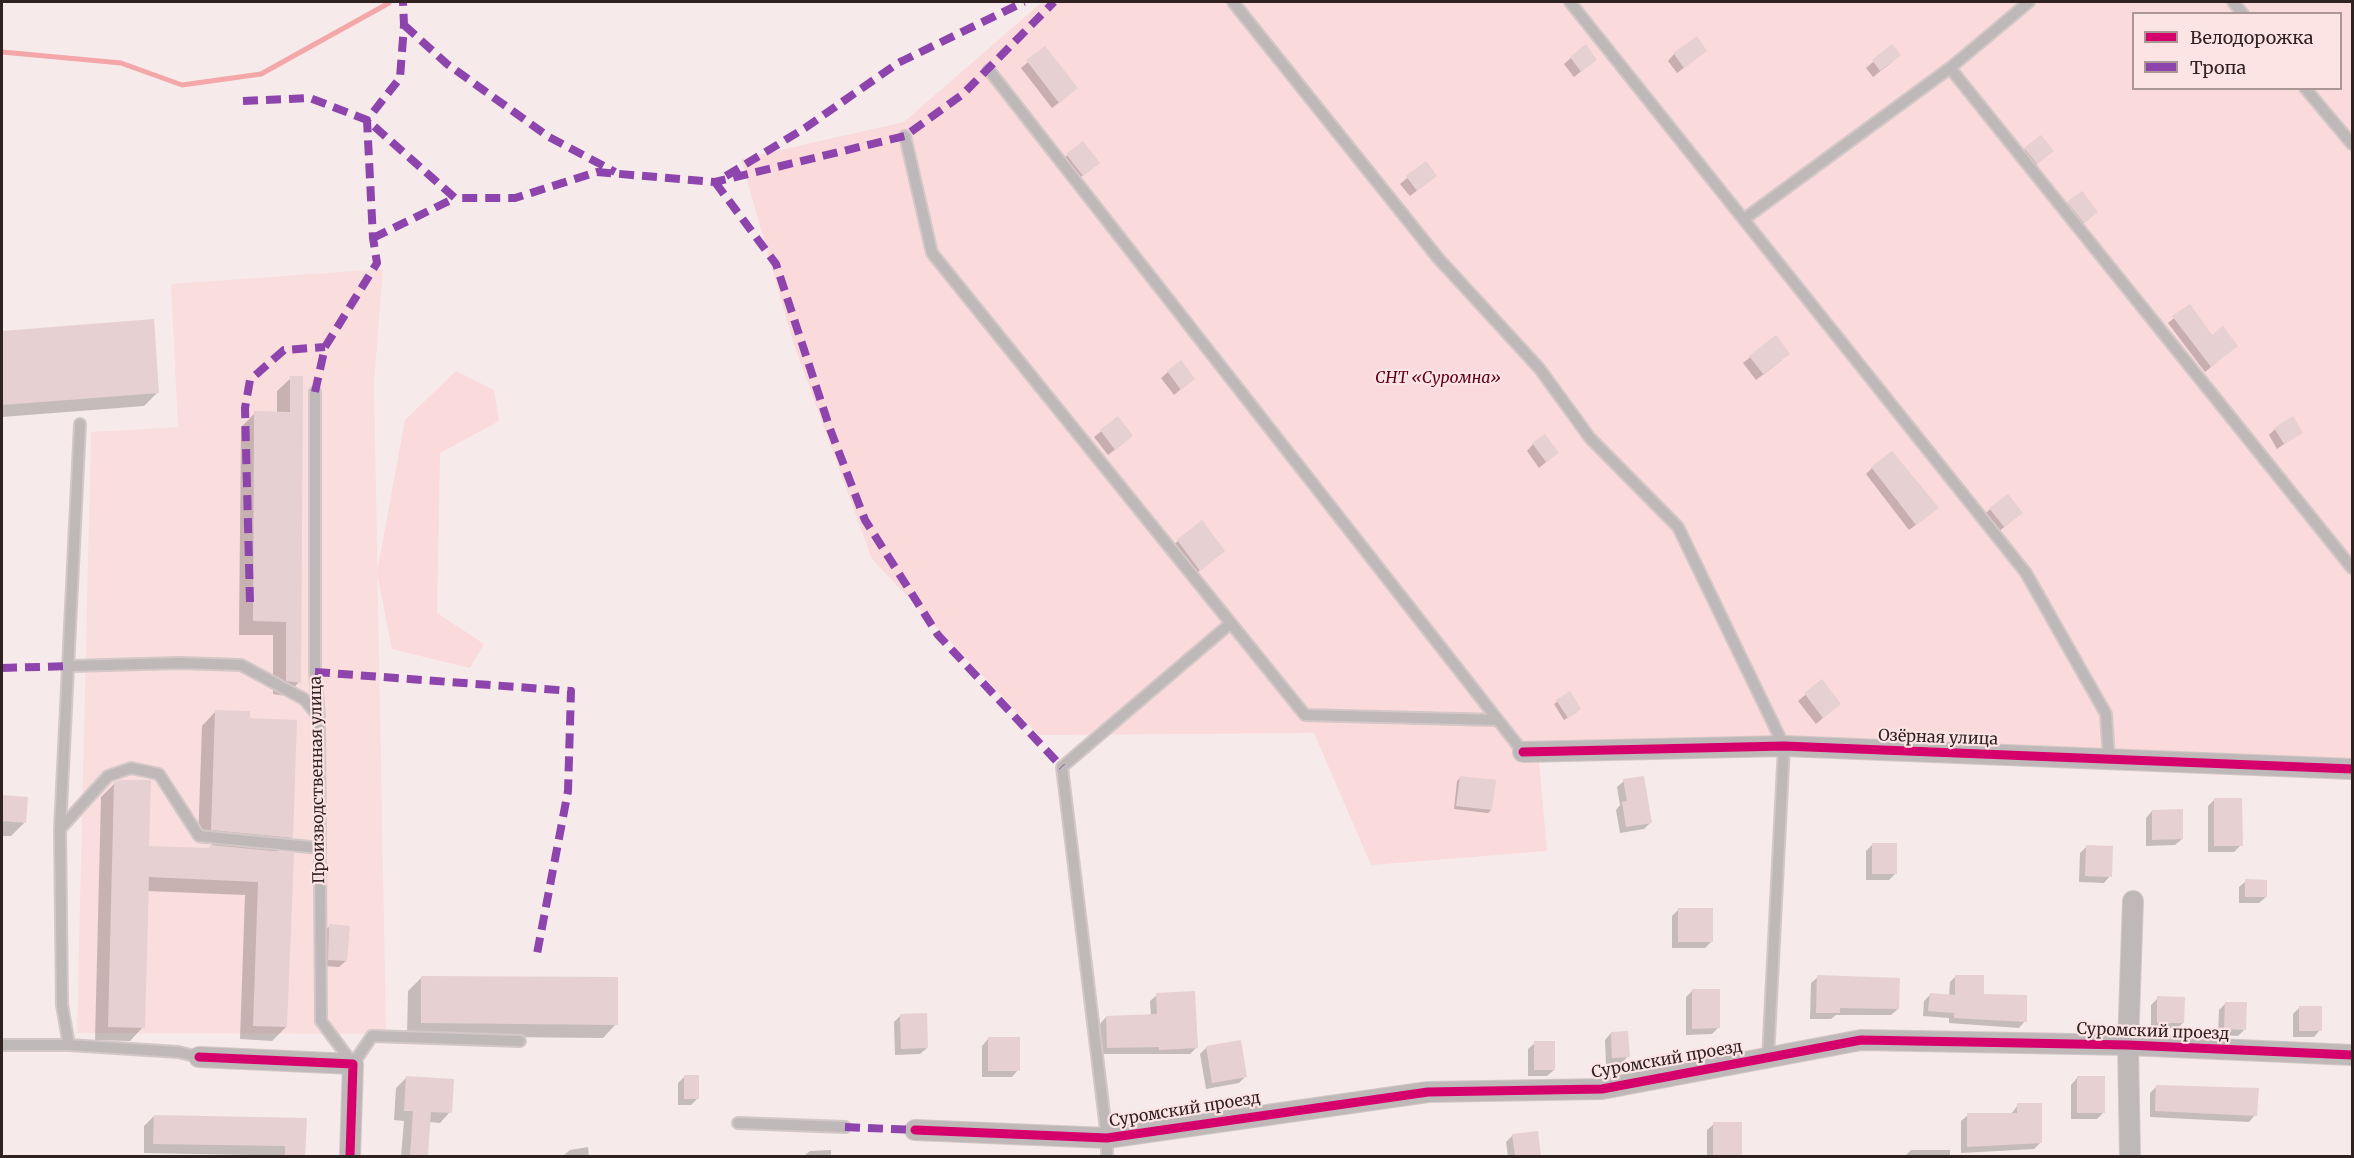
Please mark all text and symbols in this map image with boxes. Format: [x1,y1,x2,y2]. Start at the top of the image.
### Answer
legend [2132,12,2342,90]
text: Велодорожка [2190,26,2313,49]
text: Тропа [2190,56,2246,79]
park label: СНТ «Суромна» [1375,368,1501,388]
street label: Производственная улица [307,676,329,884]
street label: Озёрная улица [1878,726,1998,750]
street label: Суромский проезд [2076,1020,2230,1044]
street label: Суромский проезд [1590,1037,1744,1083]
street label: Суромский проезд [1108,1089,1262,1131]

